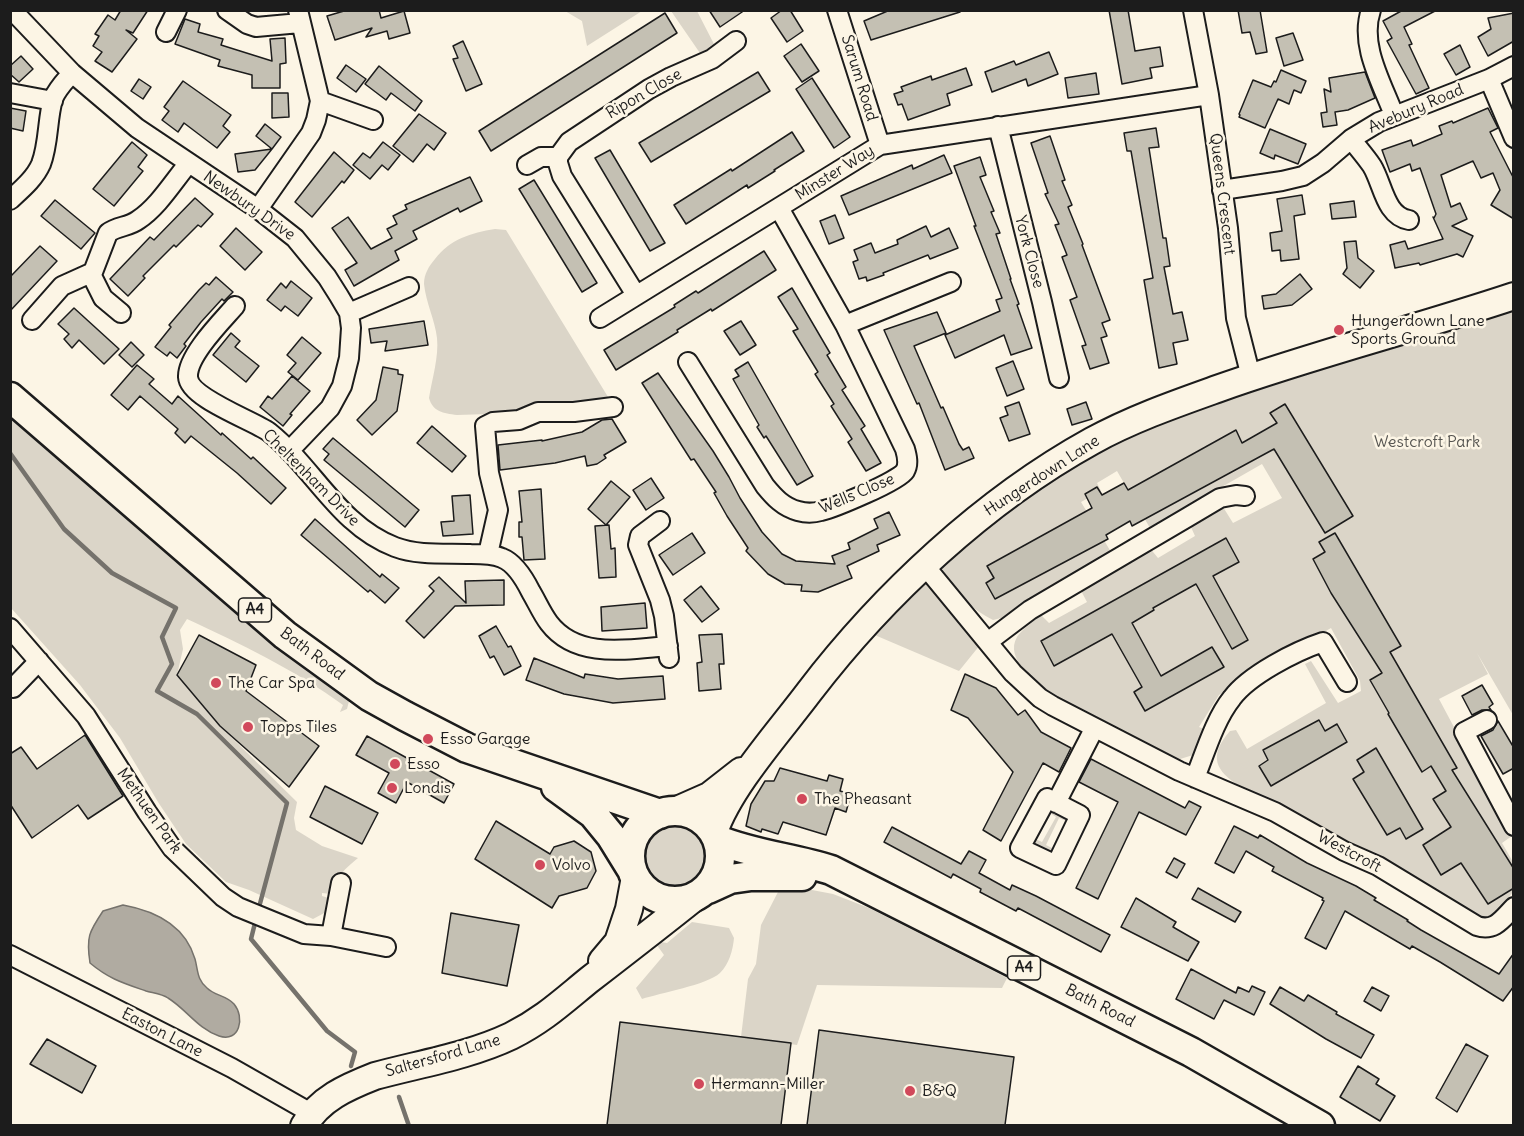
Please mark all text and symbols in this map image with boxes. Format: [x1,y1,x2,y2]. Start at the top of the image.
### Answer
street label: Sarum Road [837,33,881,123]
street label: Ripon Close [603,65,685,123]
street label: Avebury Road [1365,80,1467,138]
street label: Queens Crescent [1205,132,1239,256]
street label: Minster Way [792,141,878,205]
street label: Newbury Drive [199,167,299,245]
street label: York Close [1010,214,1048,290]
place label: Hungerdown Lane Sports Ground [1351,311,1485,349]
marker: Hungerdown Lane Sports Ground [1332,323,1346,337]
street label: Cheltenham Drive [259,426,363,530]
street label: Hungerdown Lane [981,432,1103,520]
park label: Westcroft Park [1374,432,1480,452]
street label: Wells Close [817,470,897,518]
road number: A4 [238,598,272,622]
street label: Bath Road [276,624,348,684]
place label: The Car Spa [228,673,315,693]
marker: The Car Spa [209,676,223,690]
place label: Topps Tiles [260,717,337,737]
marker: Topps Tiles [241,720,255,734]
place label: Esso Garage [440,729,530,749]
marker: Esso Garage [421,732,435,746]
place label: Esso [407,754,440,774]
marker: Esso [388,757,402,771]
street label: Methuen Park [112,765,186,857]
place label: Londis [404,778,451,798]
marker: Londis [385,781,399,795]
place label: The Pheasant [814,789,912,809]
marker: The Pheasant [795,792,809,806]
street label: Westcroft [1314,827,1384,877]
place label: Volvo [552,855,591,875]
marker: Volvo [533,858,547,872]
road number: A4 [1008,956,1040,980]
street label: Bath Road [1062,980,1138,1032]
street label: Easton Lane [118,1004,206,1062]
street label: Saltersford Lane [383,1030,503,1082]
place label: Hermann-Miller [711,1074,825,1094]
marker: Hermann-Miller [692,1077,706,1091]
place label: B&Q [922,1081,957,1101]
marker: B&Q [903,1084,917,1098]

